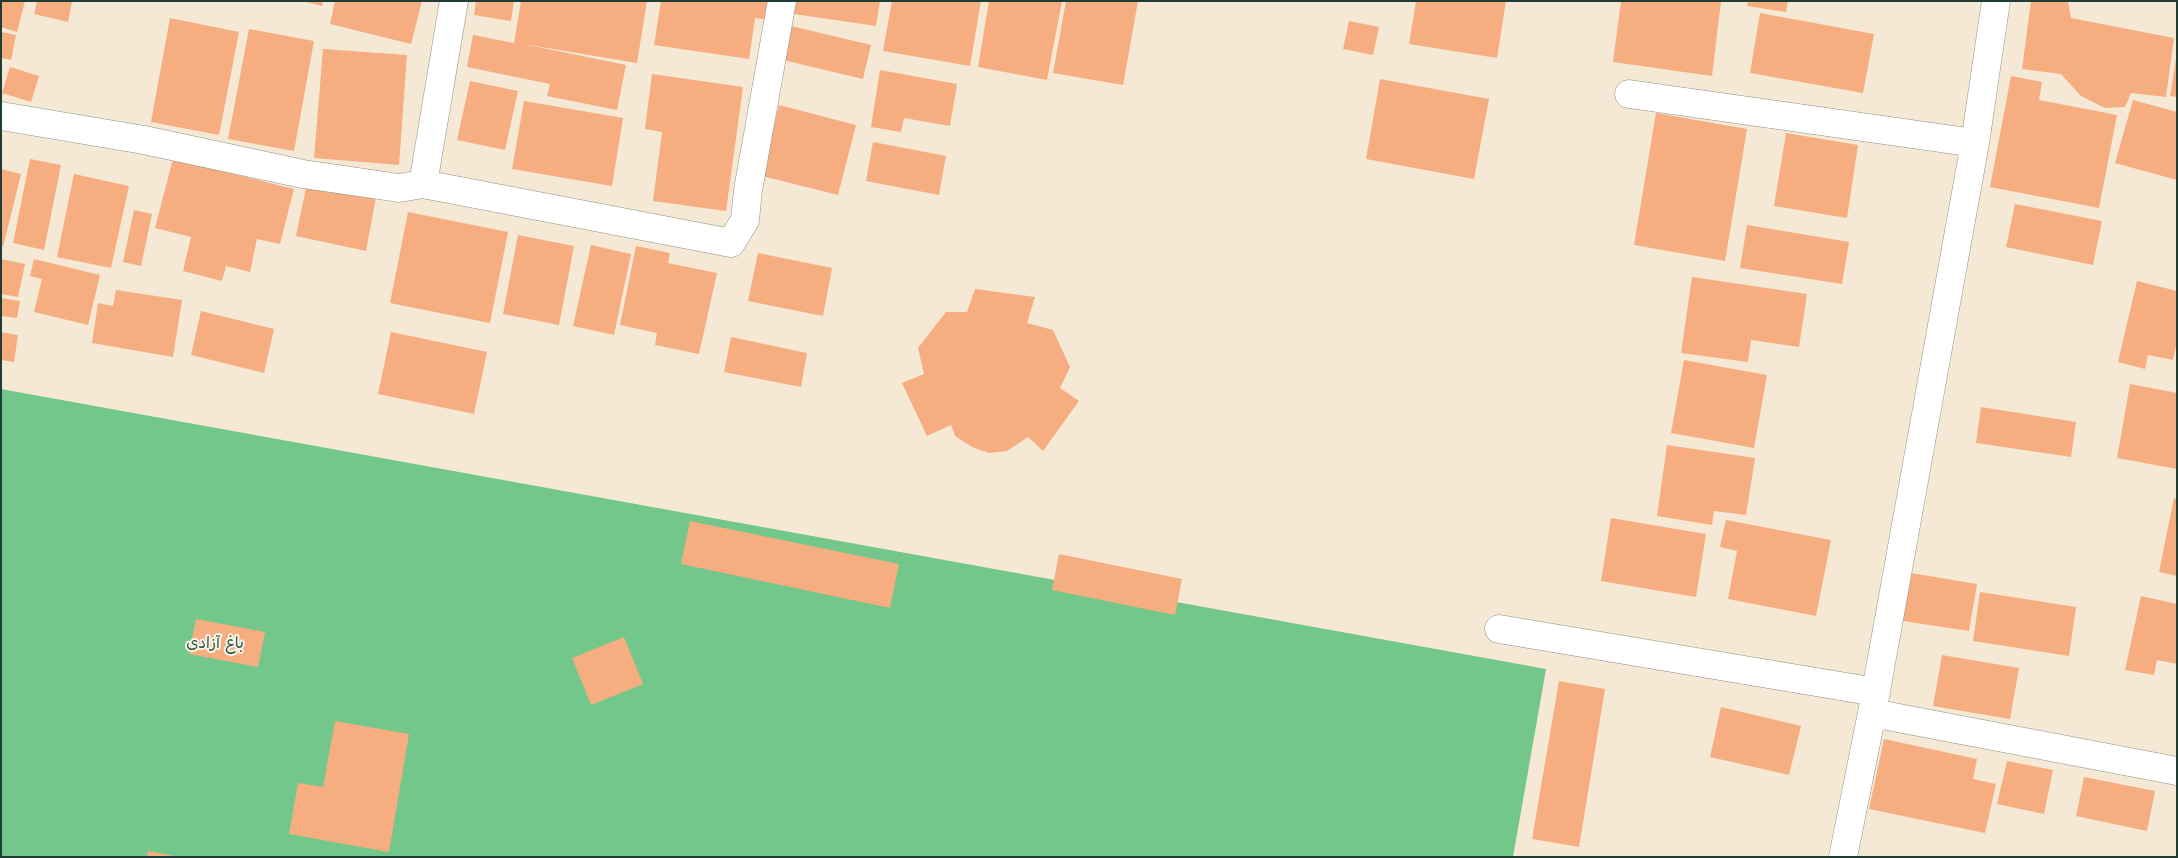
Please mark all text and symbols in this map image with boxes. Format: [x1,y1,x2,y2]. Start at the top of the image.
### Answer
park label: باغ آزادی [186,634,244,654]

